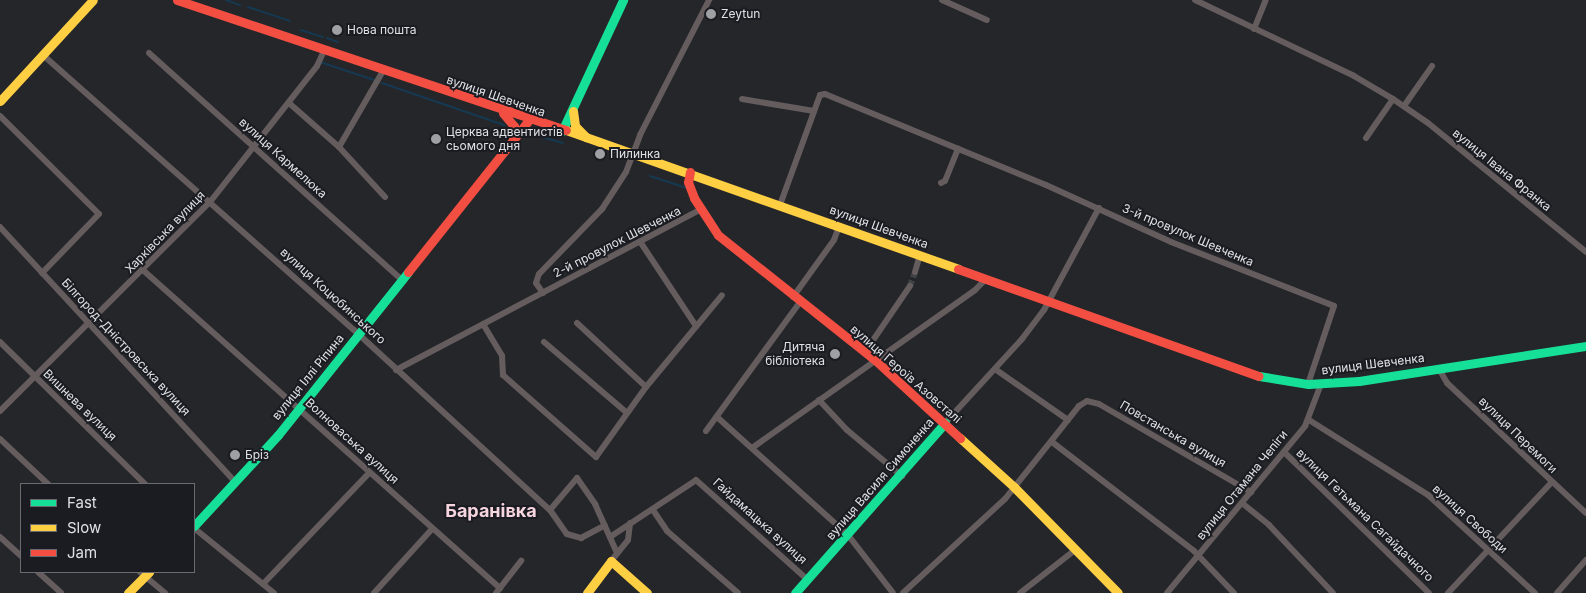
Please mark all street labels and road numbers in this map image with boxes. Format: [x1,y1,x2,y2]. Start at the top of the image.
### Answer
street label: вулиця Шевченка [445,72,547,120]
street label: вулиця Кармелюка [236,115,330,201]
street label: вулиця Івана Франка [1450,126,1554,214]
street label: Харківська вулиця [122,188,208,276]
street label: 3-й провулок Шевченка [1120,201,1256,269]
street label: 2-й провулок Шевченка [551,203,683,281]
street label: вулиця Шевченка [828,203,930,251]
street label: вулиця Коцюбинського [277,245,389,347]
street label: Білгород-Дністровська вулиця [59,275,193,419]
street label: вулиця Героїв Азовсталі [848,322,964,426]
street label: вулиця Іллі Ріпина [269,331,347,423]
street label: вулиця Шевченка [1321,351,1425,377]
street label: Вишнева вулиця [40,366,120,444]
street label: вулиця Перемоги [1476,394,1560,476]
street label: Волноваська вулиця [302,395,402,487]
street label: Повстанська вулиця [1117,398,1229,470]
street label: вулиця Василя Симоненка [823,415,937,543]
street label: вулиця Отамана Чепіги [1193,427,1291,543]
street label: вулиця Гетьмана Сагайдачного [1293,446,1437,584]
street label: Гайдамацька вулиця [710,475,810,567]
street label: вулиця Свободи [1430,482,1510,556]

